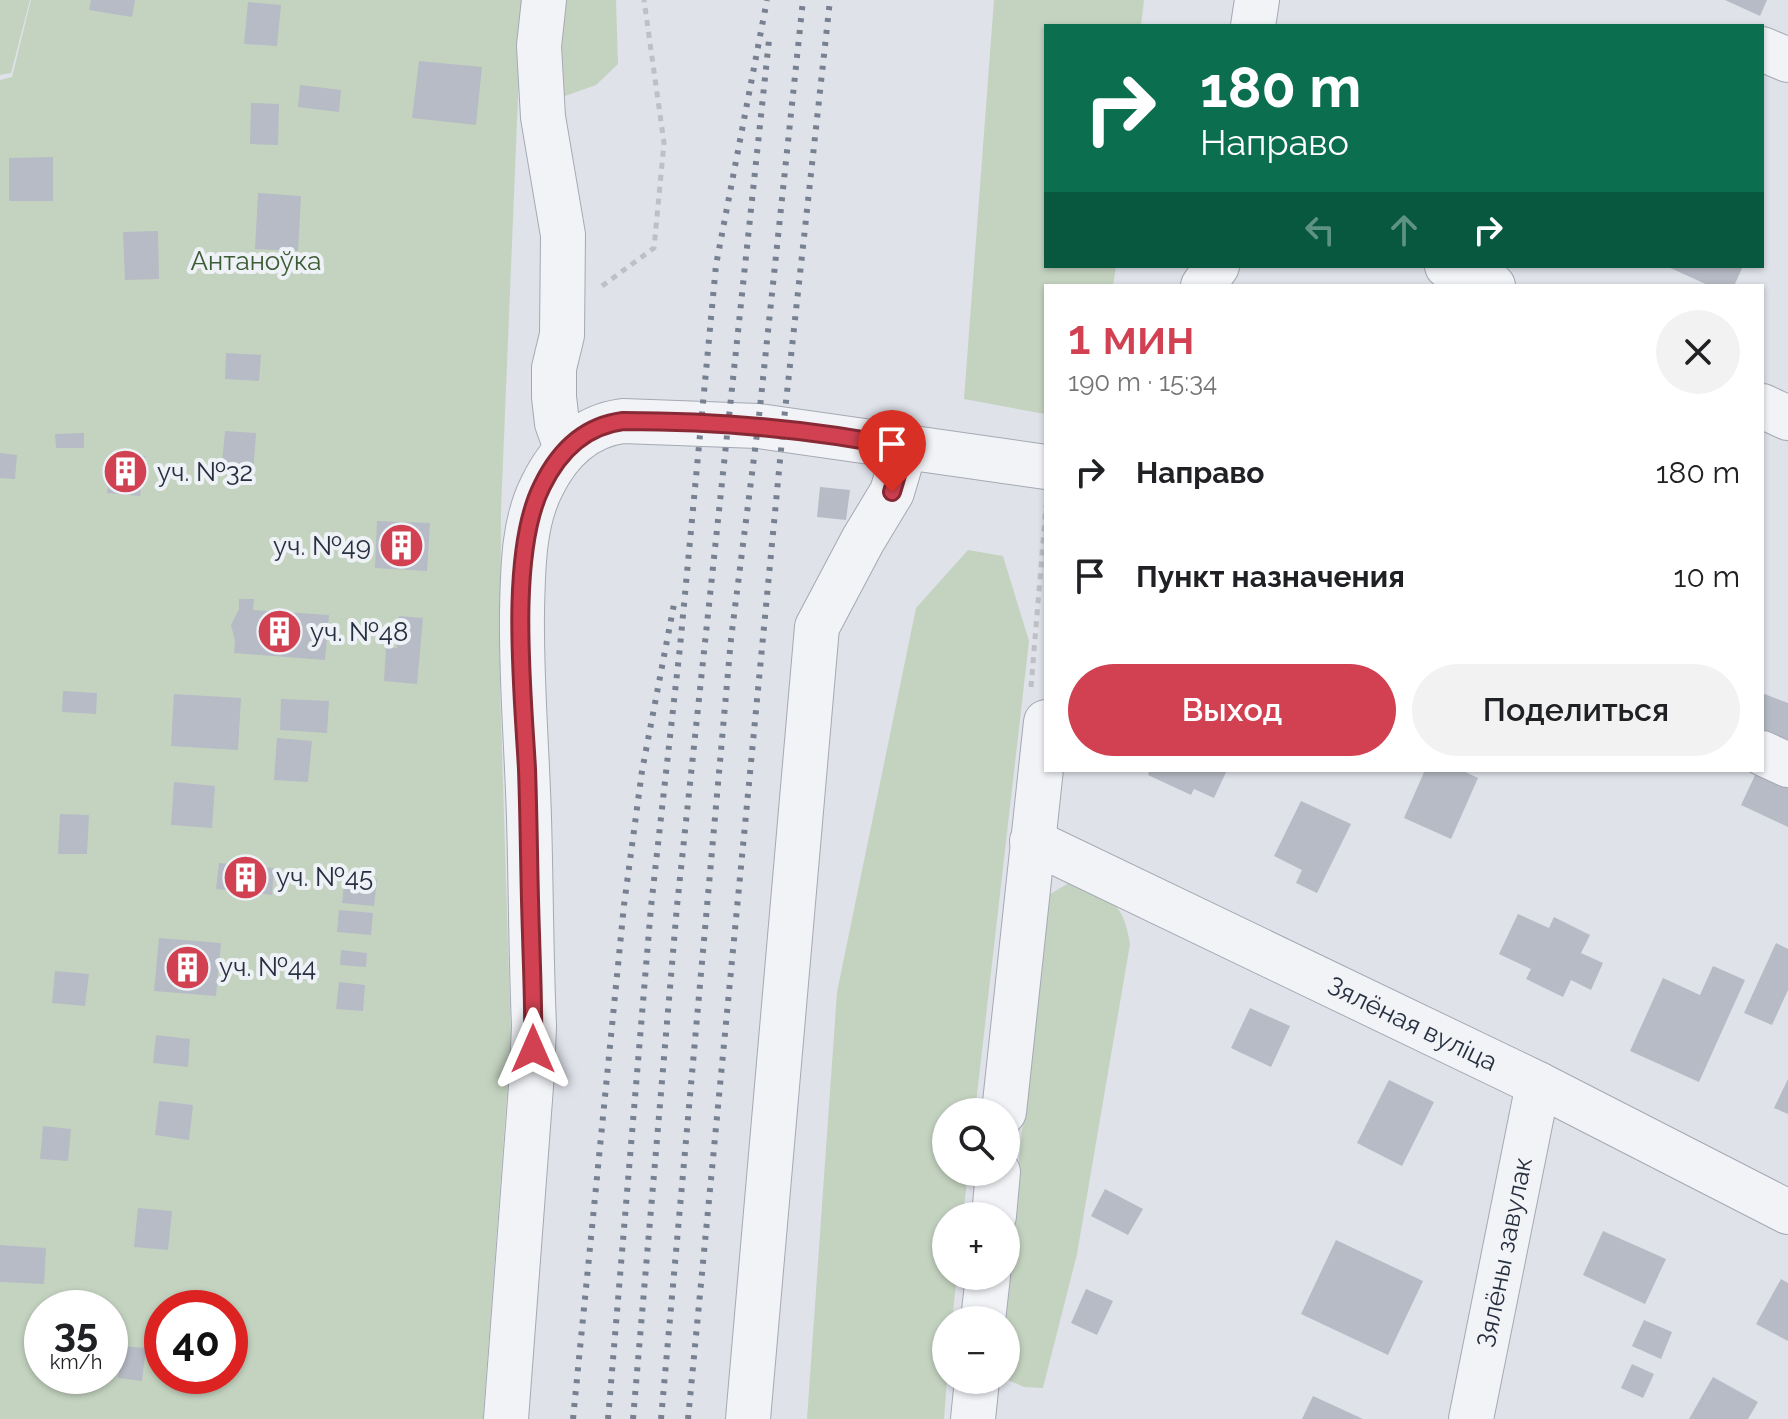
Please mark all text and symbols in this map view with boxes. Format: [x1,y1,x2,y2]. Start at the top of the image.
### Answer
text: 180 m [1200,54,1361,120]
icon: right [1068,56,1172,160]
text: Направо [1200,121,1349,163]
icon: left [1298,208,1342,252]
icon: ahead [1382,208,1426,252]
icon: right [1466,208,1510,252]
park label: Антаноўка [190,246,322,276]
text: 1 мин [1068,309,1195,365]
button: close [1656,310,1740,394]
text: 190 m · 15:34 [1068,367,1217,397]
pin [858,410,926,492]
icon: arrive [870,422,914,466]
building icon: уч. №32 [102,448,150,496]
icon: right [1068,450,1112,494]
text: Направо [1136,455,1265,490]
text: 180 m [1656,455,1740,490]
place label: уч. №32 [157,457,253,487]
building icon: уч. №49 [378,522,426,570]
place label: уч. №49 [273,531,371,561]
icon: arrive [1068,554,1112,598]
text: Пункт назначения [1136,559,1405,594]
text: 10 m [1674,559,1740,594]
building icon: уч. №48 [255,608,303,656]
place label: уч. №48 [310,617,408,647]
button: Выход [1068,664,1396,756]
button: Поделиться [1412,664,1740,756]
building icon: уч. №45 [221,853,269,901]
place label: уч. №45 [276,862,373,892]
building icon: уч. №44 [164,943,212,991]
place label: уч. №44 [219,952,316,982]
street label: Зялёная вуліца [1323,970,1502,1077]
position arrow [491,1007,575,1091]
map controls [932,1098,1020,1394]
button: search [932,1098,1020,1186]
street label: Зялёны завулак [1471,1154,1538,1350]
button: + [932,1202,1020,1290]
speed limit sign: 40 [144,1290,248,1394]
button: − [932,1306,1020,1394]
text: 35 [54,1308,98,1355]
text: km/h [50,1350,102,1374]

